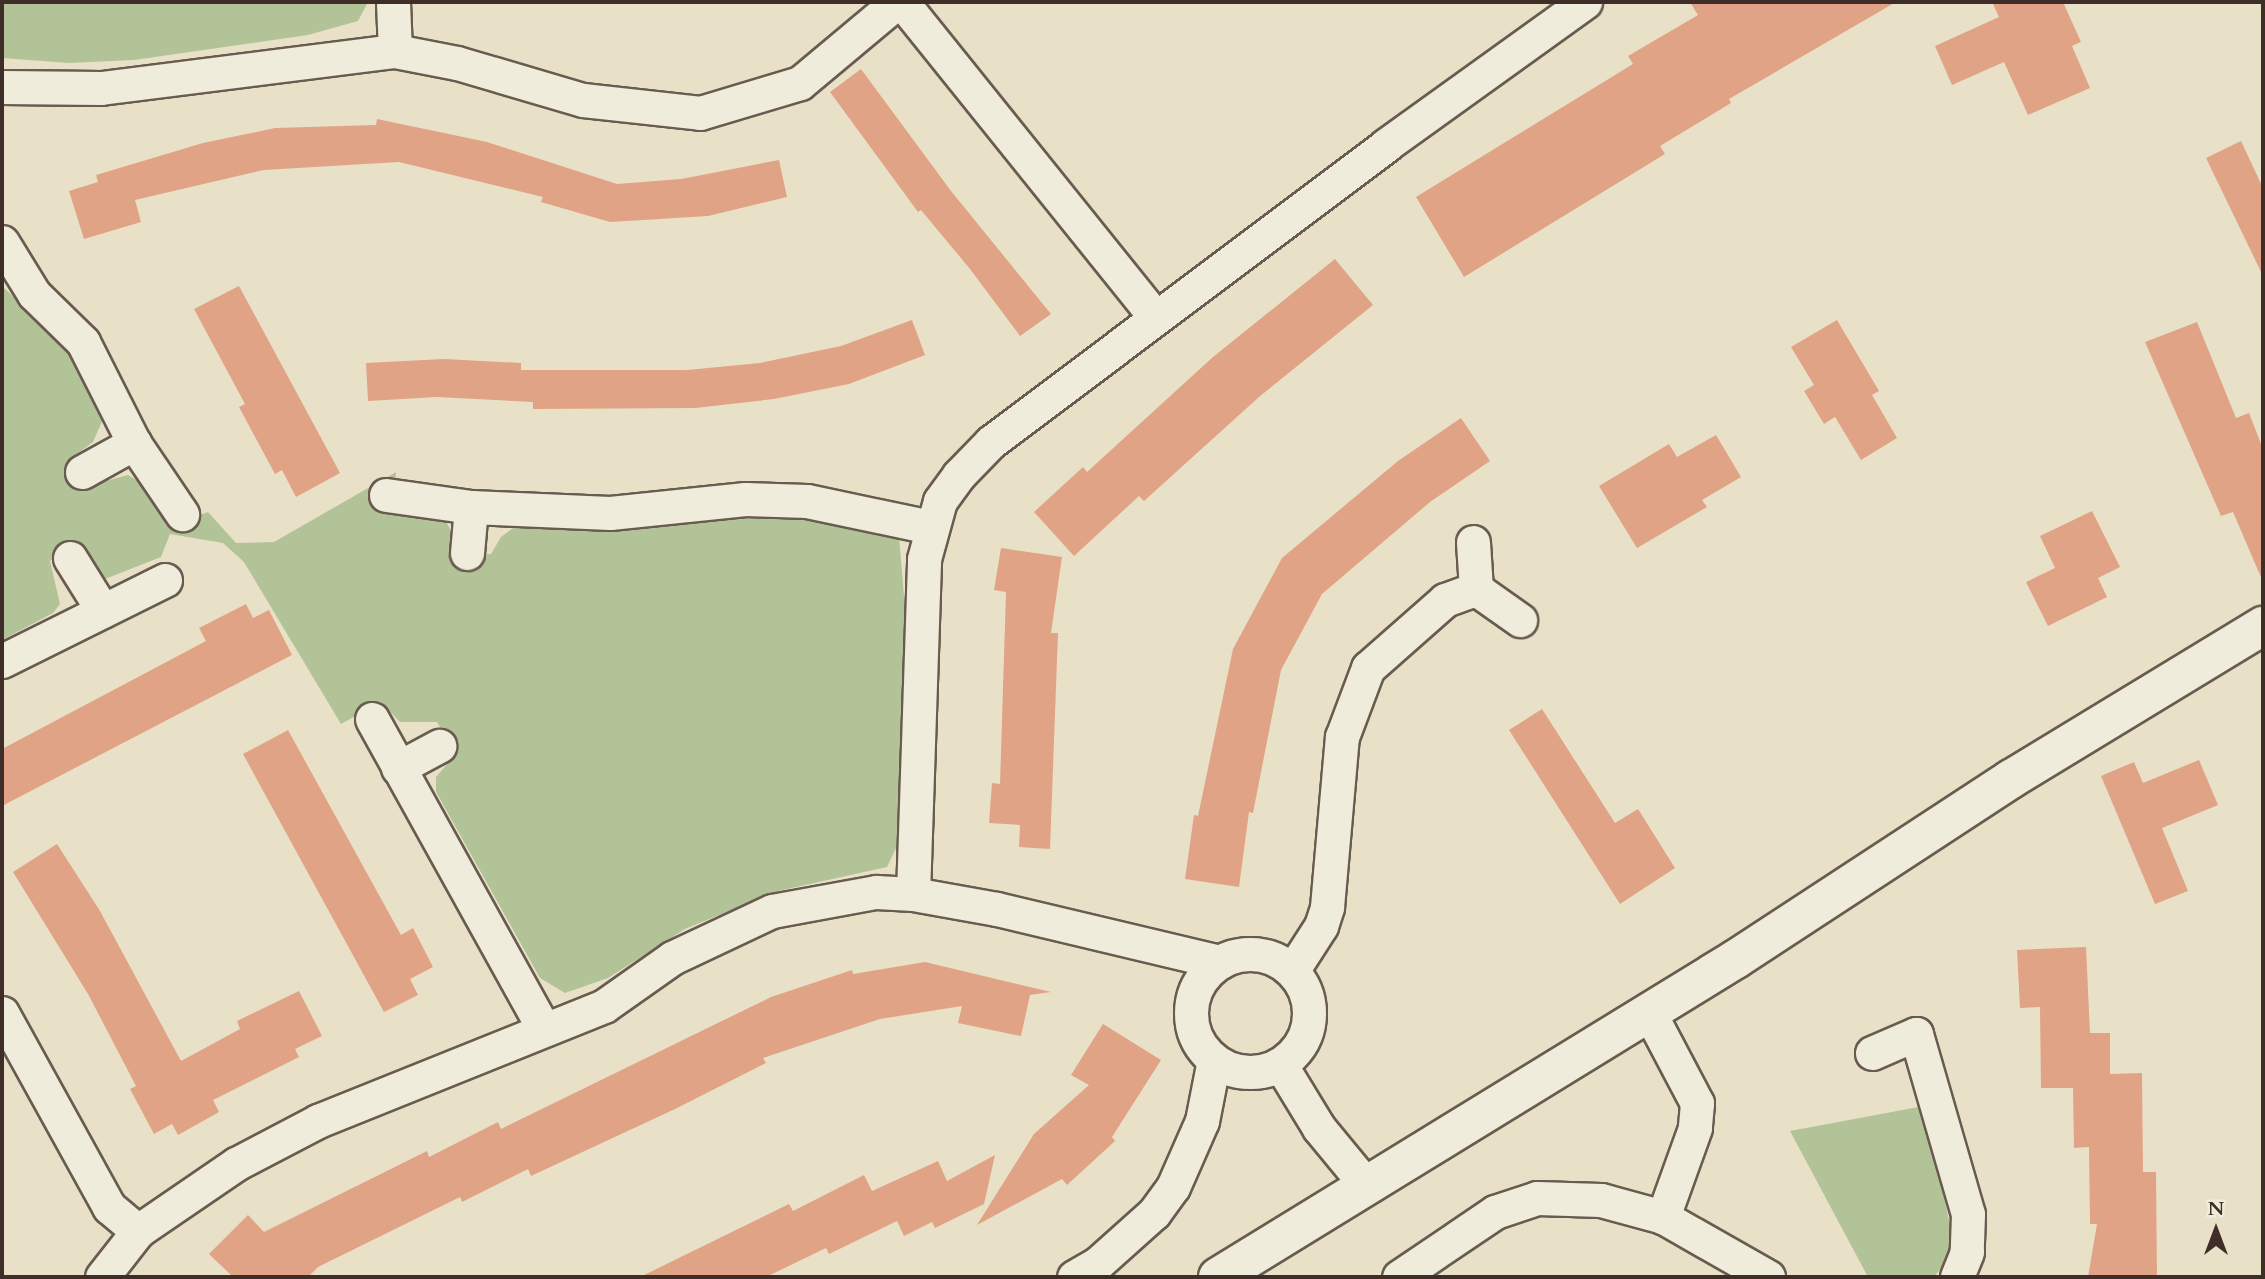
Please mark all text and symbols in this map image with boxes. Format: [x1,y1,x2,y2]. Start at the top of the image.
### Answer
north arrow [2181,1195,2251,1265]
text: N [2208,1196,2224,1222]

